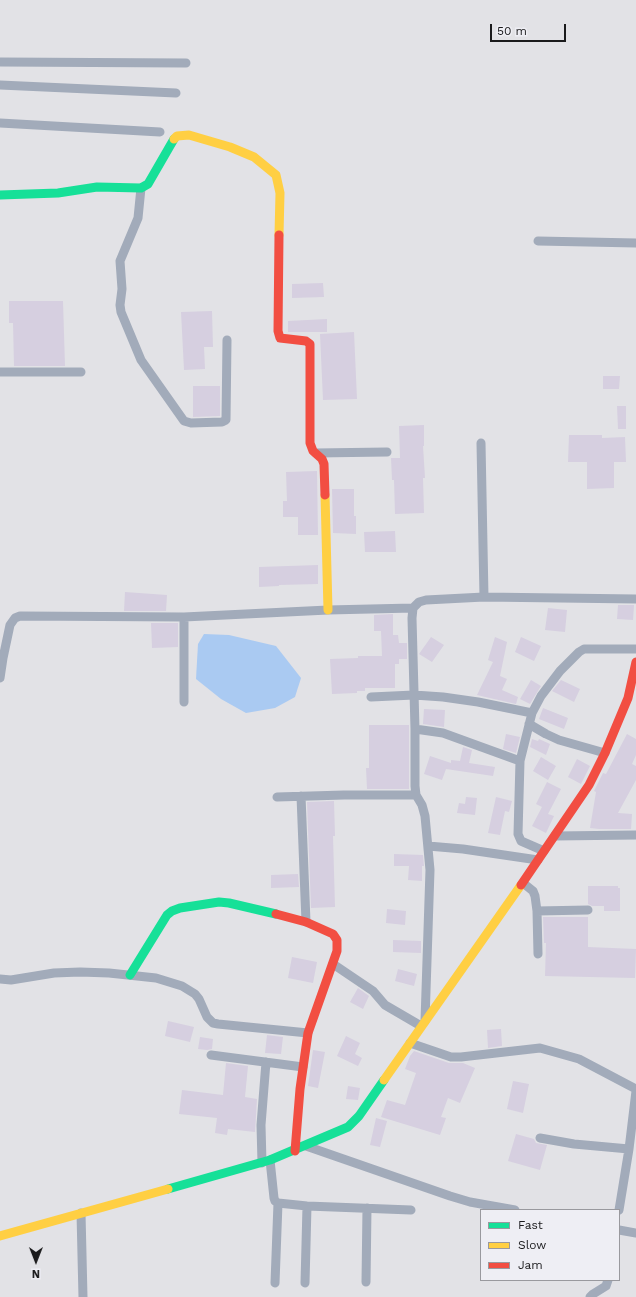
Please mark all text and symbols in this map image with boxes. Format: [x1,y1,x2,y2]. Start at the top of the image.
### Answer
scale bar [492,16,568,42]
text: 50 m [497,24,527,38]
legend [480,1209,620,1281]
text: Fast [518,1218,543,1232]
text: Slow [518,1238,546,1252]
north arrow [16,1241,56,1281]
text: Jam [518,1258,543,1272]
text: N [32,1267,40,1280]

